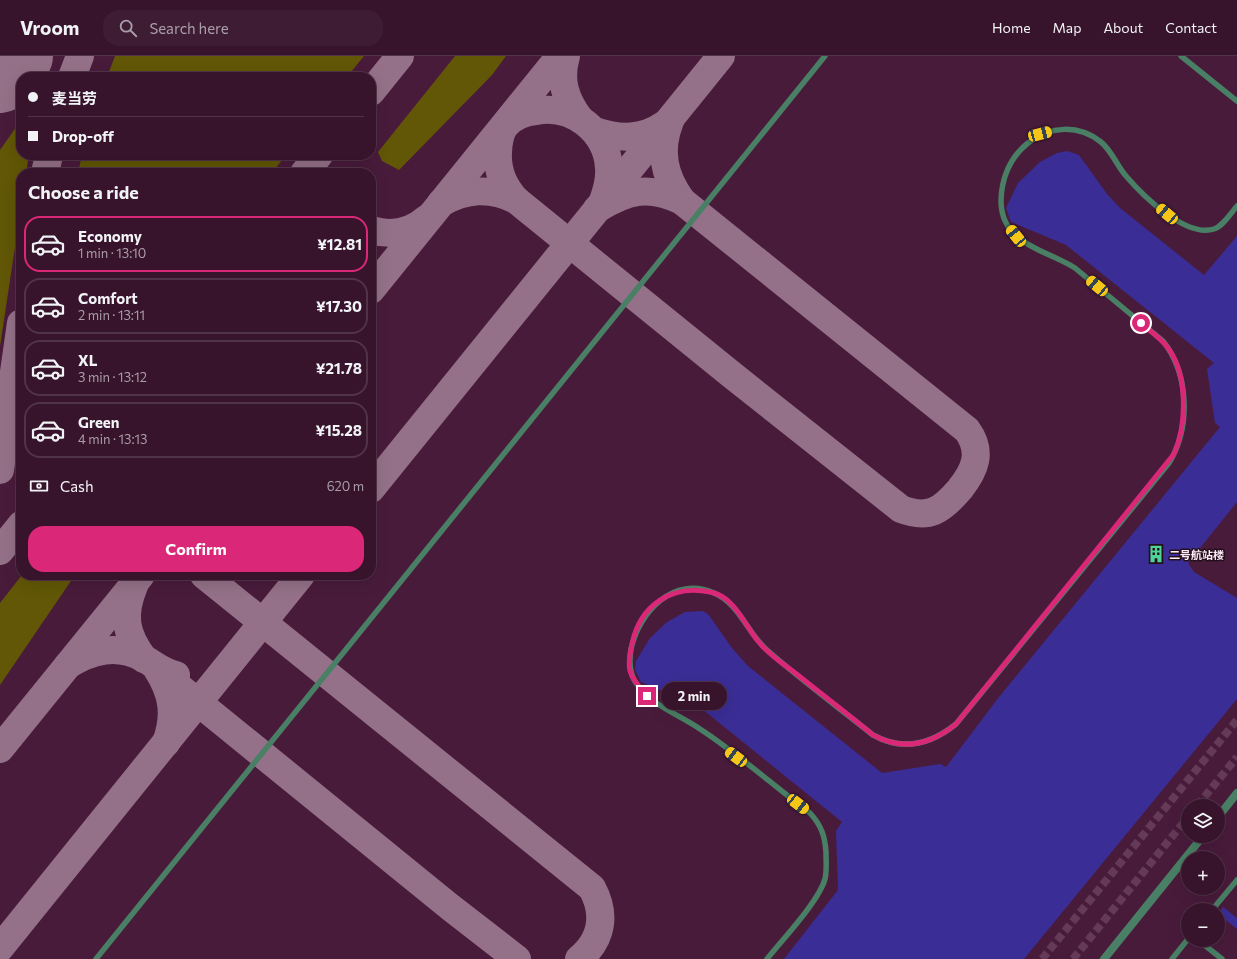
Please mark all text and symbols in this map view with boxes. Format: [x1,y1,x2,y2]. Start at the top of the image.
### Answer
search box [103,10,383,46]
text: Vroom [20,16,79,39]
icon: search [117,17,139,39]
text: Search here [149,19,229,37]
text: Home [992,19,1031,36]
text: Map [1053,19,1081,36]
text: About [1103,19,1143,36]
text: Contact [1165,19,1217,36]
text: 麦当劳 [52,89,97,107]
car [1027,125,1053,143]
text: Drop-off [52,127,114,145]
text: Choose a ride [28,181,139,203]
car [1154,202,1180,226]
car [1004,223,1028,249]
icon: car [30,226,66,262]
text: Economy [78,227,142,245]
text: ¥12.81 [317,235,362,253]
text: 1 min · 13:10 [78,245,146,261]
car [1084,274,1110,298]
icon: car [30,288,66,324]
text: Comfort [78,289,138,307]
text: ¥17.30 [316,297,362,315]
text: 2 min · 13:11 [78,307,145,323]
route start [1132,314,1150,332]
icon: car [30,350,66,386]
text: XL [78,351,97,369]
text: ¥21.78 [316,359,362,377]
text: 3 min · 13:12 [78,369,147,385]
icon: car [30,412,66,448]
text: Green [78,413,119,431]
text: ¥15.28 [315,421,362,439]
text: 4 min · 13:13 [78,431,148,447]
icon: cash [28,475,50,497]
text: Cash [60,477,94,495]
text: 620 m [327,478,364,494]
button: Confirm [28,526,364,572]
building icon: 二号航站楼 [1146,544,1166,564]
place label: 二号航站楼 [1169,548,1224,561]
callout: 2 min [661,682,727,710]
route end [638,687,656,705]
text: 2 min [678,688,710,704]
car [723,745,749,769]
car [785,792,811,816]
map controls [1181,799,1225,947]
button: layers [1181,799,1225,843]
button: + [1181,851,1225,895]
button: − [1181,903,1225,947]

